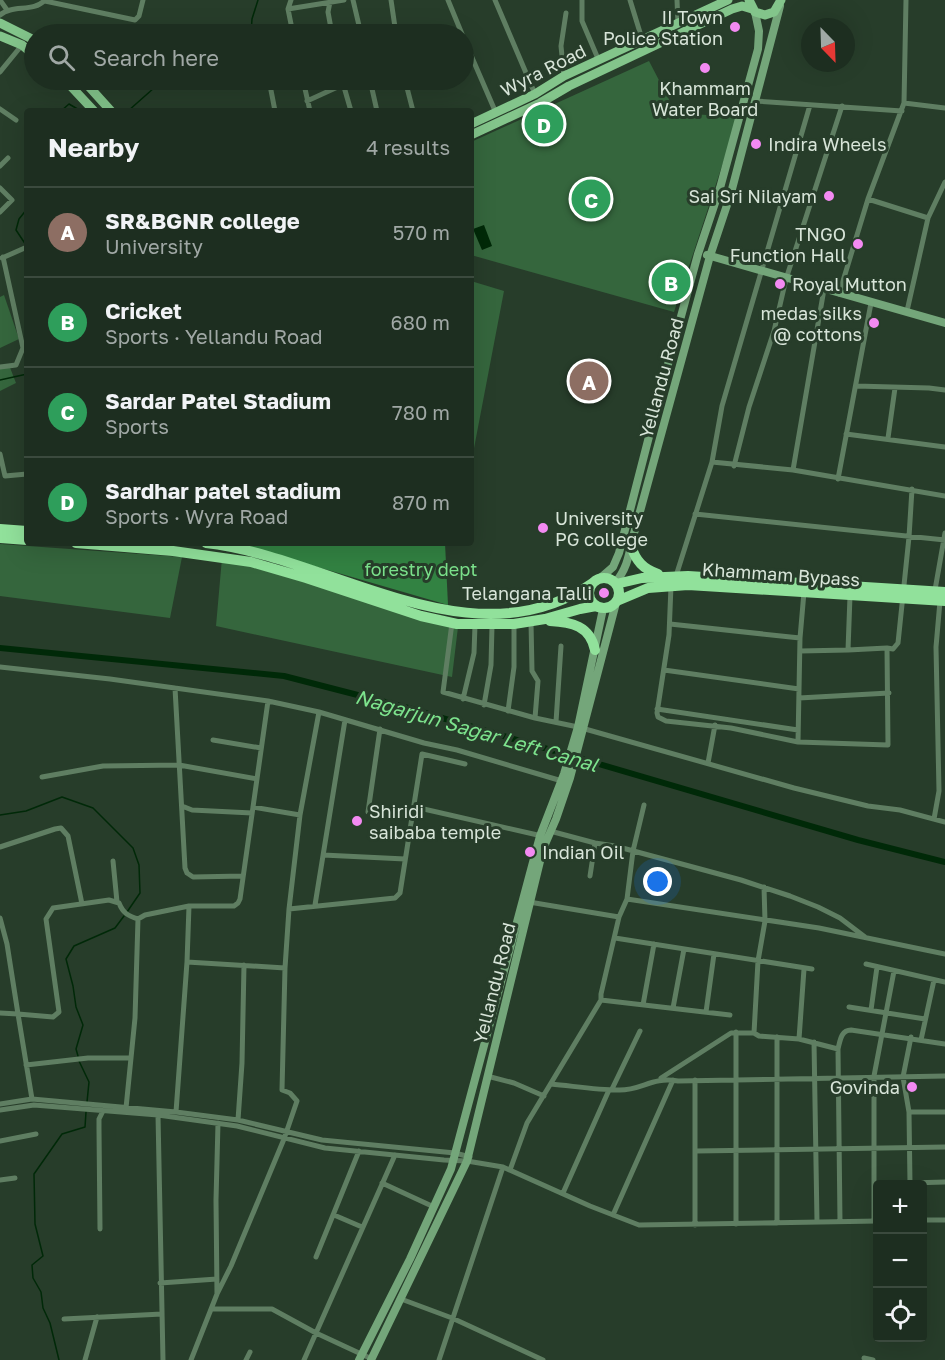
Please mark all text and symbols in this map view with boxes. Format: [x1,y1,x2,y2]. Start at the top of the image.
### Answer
place label: II Town Police Station [603,6,723,49]
north arrow [801,18,855,72]
marker: II Town Police Station [728,20,742,34]
search box [24,24,474,90]
street label: Wyra Road [497,39,589,101]
icon: search [45,41,78,74]
text: Search here [93,44,219,71]
marker: Khammam Water Board [698,61,712,75]
place label: Khammam Water Board [652,77,758,120]
pin: D [524,102,564,146]
text: Nearby [48,132,139,163]
place label: Indira Wheels [768,133,887,155]
text: 4 results [366,135,450,159]
marker: Indira Wheels [749,137,763,151]
pin: C [572,176,610,222]
place label: Sai Sri Nilayam [688,185,817,207]
marker: Sai Sri Nilayam [822,189,836,203]
text: SR&BGNR college [105,207,300,234]
text: A [60,220,75,244]
text: 570 m [393,220,450,244]
place label: TNGO Function Hall [730,223,846,266]
text: University [105,234,203,258]
marker: TNGO Function Hall [851,237,865,251]
pin: B [652,260,690,304]
place label: Royal Mutton [792,273,907,295]
marker: Royal Mutton [773,277,787,291]
text: Cricket [105,297,182,324]
place label: medas silks @ cottons [761,302,862,345]
text: B [60,310,75,334]
text: 680 m [391,310,450,334]
street label: Yellandu Road [634,315,688,441]
marker: medas silks @ cottons [867,316,881,330]
text: Sports · Yellandu Road [105,324,323,348]
pin: A [570,358,608,404]
text: Sardar Patel Stadium [105,387,331,414]
text: C [60,400,75,424]
text: 780 m [392,400,450,424]
text: Sports [105,414,169,438]
text: Sardhar patel stadium [105,477,341,504]
text: D [60,490,75,514]
text: 870 m [392,490,450,514]
text: Sports · Wyra Road [105,504,288,528]
place label: University PG college [555,507,648,550]
marker: University PG college [536,521,550,535]
park label: forestry dept [364,558,478,580]
street label: Khammam Bypass [701,558,861,590]
place label: Telangana Talli [462,582,592,604]
marker: Telangana Talli [597,586,611,600]
water label: Nagarjun Sagar Left Canal [353,684,602,777]
place label: Shiridi saibaba temple [369,800,501,843]
marker: Shiridi saibaba temple [350,814,364,828]
place label: Indian Oil [542,841,624,863]
marker: Indian Oil [523,845,537,859]
your location [643,867,672,896]
street label: Yellandu Road [468,920,520,1046]
place label: Govinda [830,1076,900,1098]
marker: Govinda [905,1080,919,1094]
map controls [873,1180,927,1342]
button: + [873,1180,927,1234]
button: − [873,1234,927,1288]
button: locate [873,1288,927,1342]

